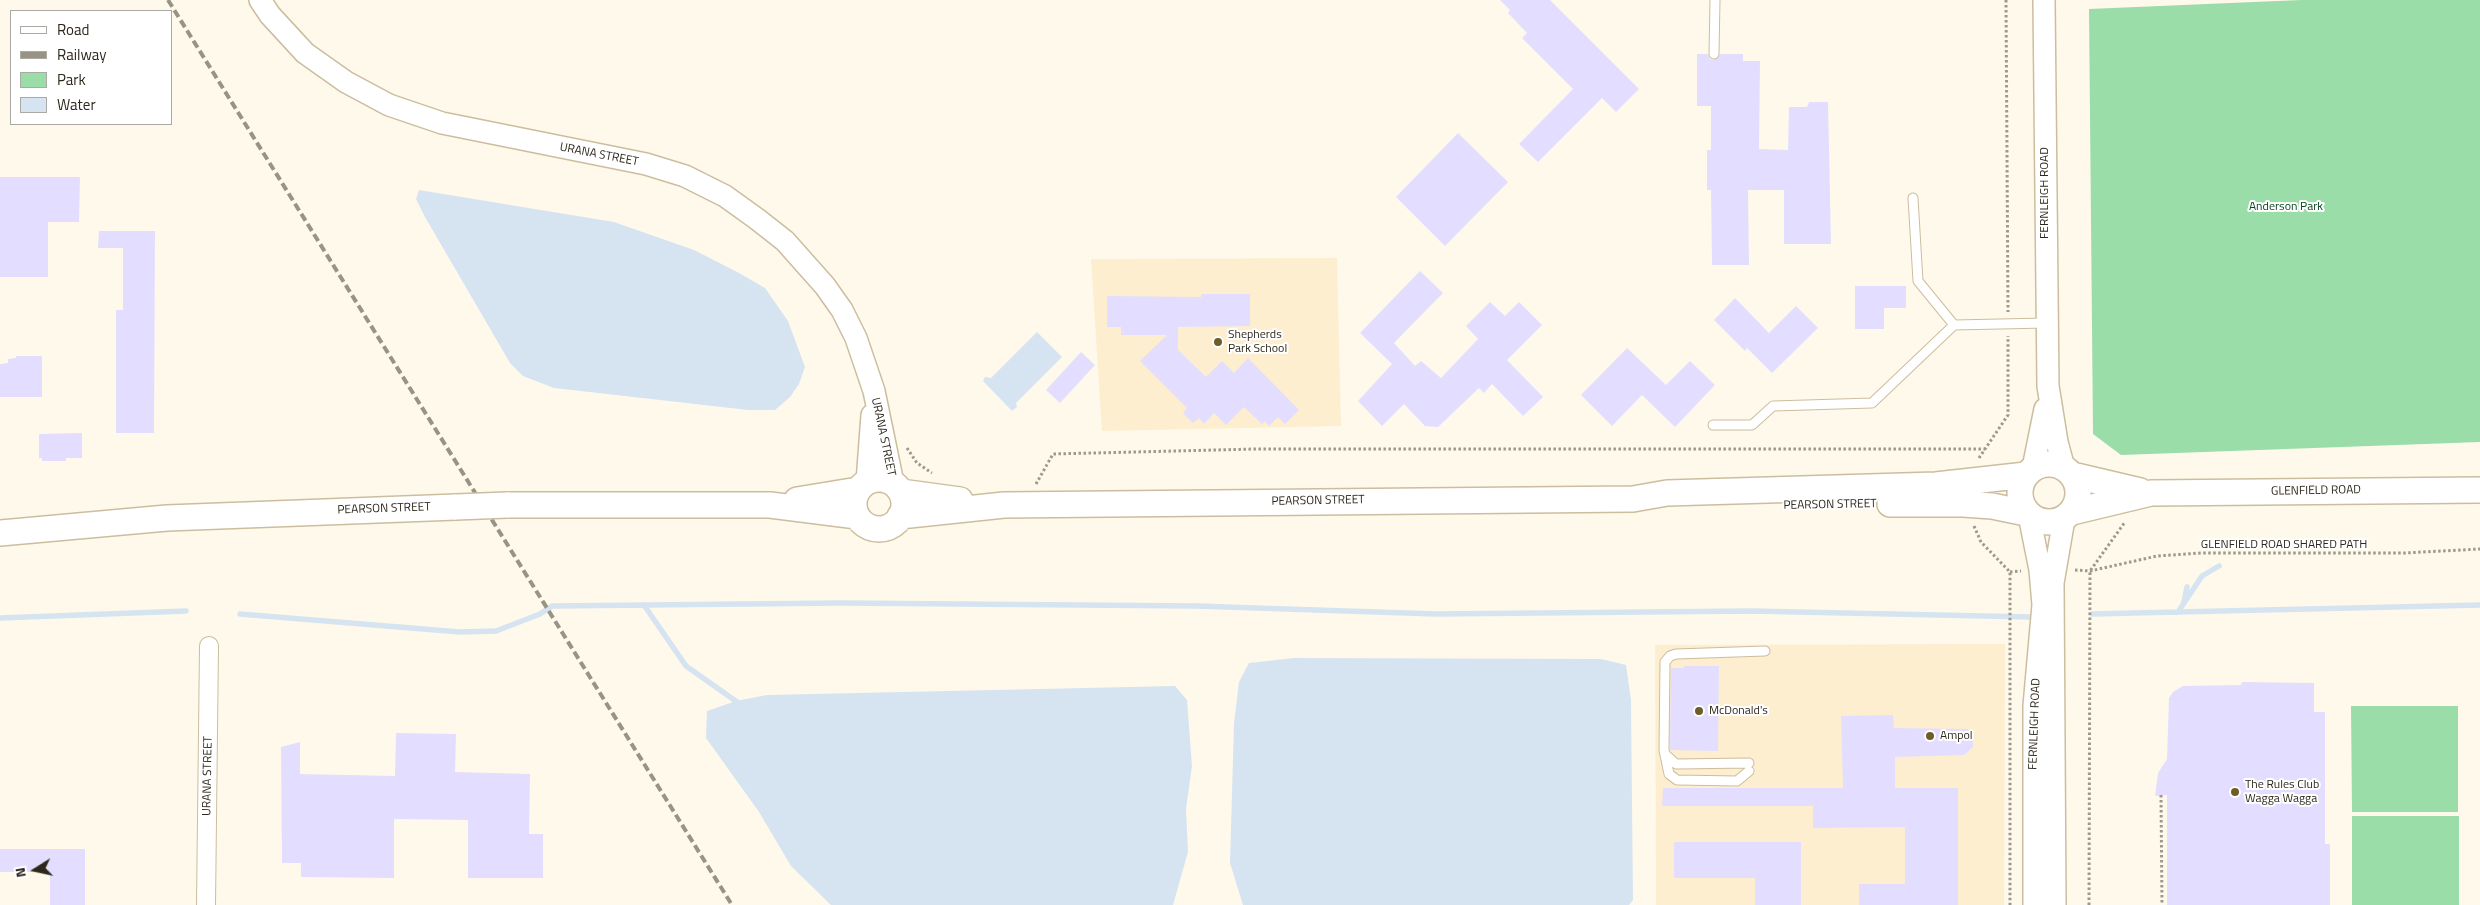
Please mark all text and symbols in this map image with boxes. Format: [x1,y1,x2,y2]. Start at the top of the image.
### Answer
legend [10,10,172,125]
text: Road [57,18,89,41]
text: Railway [57,43,107,66]
text: Park [57,68,86,91]
text: Water [57,93,96,116]
street label: URANA STREET [558,140,640,170]
street label: FERNLEIGH ROAD [2038,147,2052,239]
park label: Anderson Park [2249,200,2323,214]
place label: Shepherds Park School [1228,328,1287,356]
marker: Shepherds Park School [1212,336,1224,348]
street label: URANA STREET [868,396,898,478]
street label: GLENFIELD ROAD [2271,483,2361,499]
street label: PEARSON STREET [1271,493,1365,509]
street label: PEARSON STREET [1783,497,1877,513]
street label: PEARSON STREET [337,500,431,518]
street label: GLENFIELD ROAD SHARED PATH [2201,538,2367,552]
street label: FERNLEIGH ROAD [2026,678,2044,770]
place label: McDonald's [1709,704,1768,718]
marker: McDonald's [1693,705,1705,717]
place label: Ampol [1940,729,1973,743]
marker: Ampol [1924,730,1936,742]
street label: URANA STREET [200,736,216,816]
place label: The Rules Club Wagga Wagga [2245,778,2319,806]
marker: The Rules Club Wagga Wagga [2229,786,2241,798]
north arrow [10,845,60,895]
text: N [9,866,31,879]

